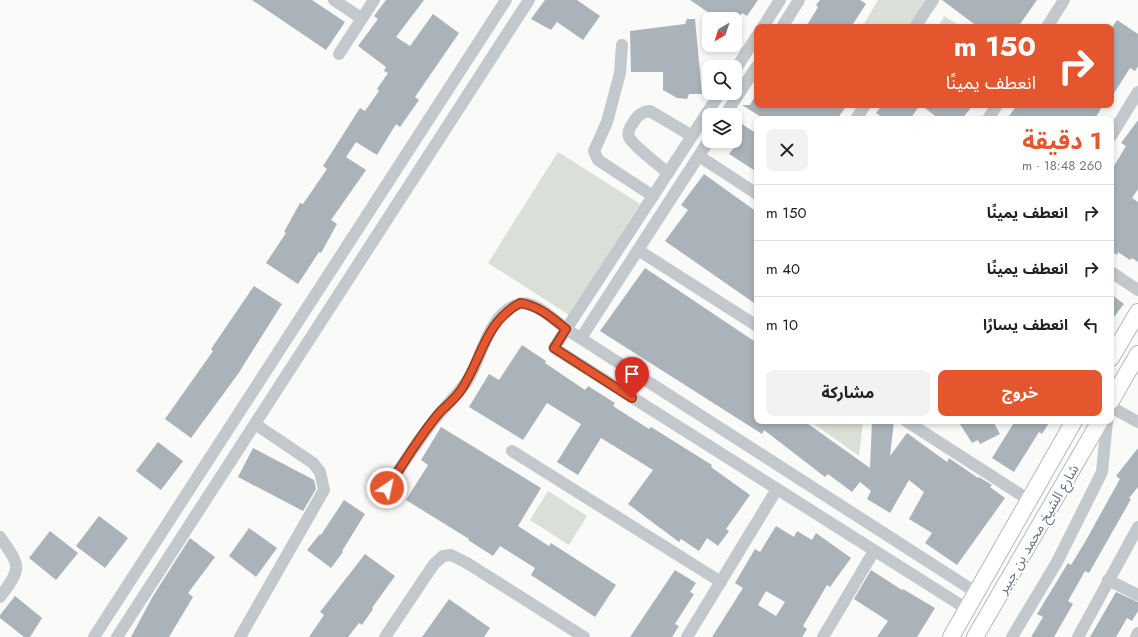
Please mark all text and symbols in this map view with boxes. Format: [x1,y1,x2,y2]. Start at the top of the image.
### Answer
north arrow [702,12,742,52]
map controls [702,12,742,148]
text: 150 m [954,26,1036,67]
icon: right [1050,40,1102,92]
button: search [702,60,742,100]
text: انعطف يمينًا [946,70,1036,96]
button: layers [702,108,742,148]
text: 1 دقيقة [1022,123,1102,158]
button: close [766,129,808,171]
text: 260 m · 18:48 [1022,156,1102,175]
text: 150 m [766,202,806,224]
text: انعطف يمينًا [987,202,1068,224]
icon: right [1080,202,1102,224]
text: 40 m [766,258,800,280]
text: انعطف يمينًا [987,258,1068,280]
icon: right [1080,258,1102,280]
text: 10 m [766,314,798,336]
text: انعطف يسارًا [983,314,1068,336]
icon: left [1080,314,1102,336]
pin [615,357,649,398]
icon: arrive [621,363,643,385]
button: مشاركة [766,370,930,416]
button: خروج [938,370,1102,416]
street label: شارع الشيخ محمد بن جبير [992,460,1084,599]
position arrow [366,467,408,509]

